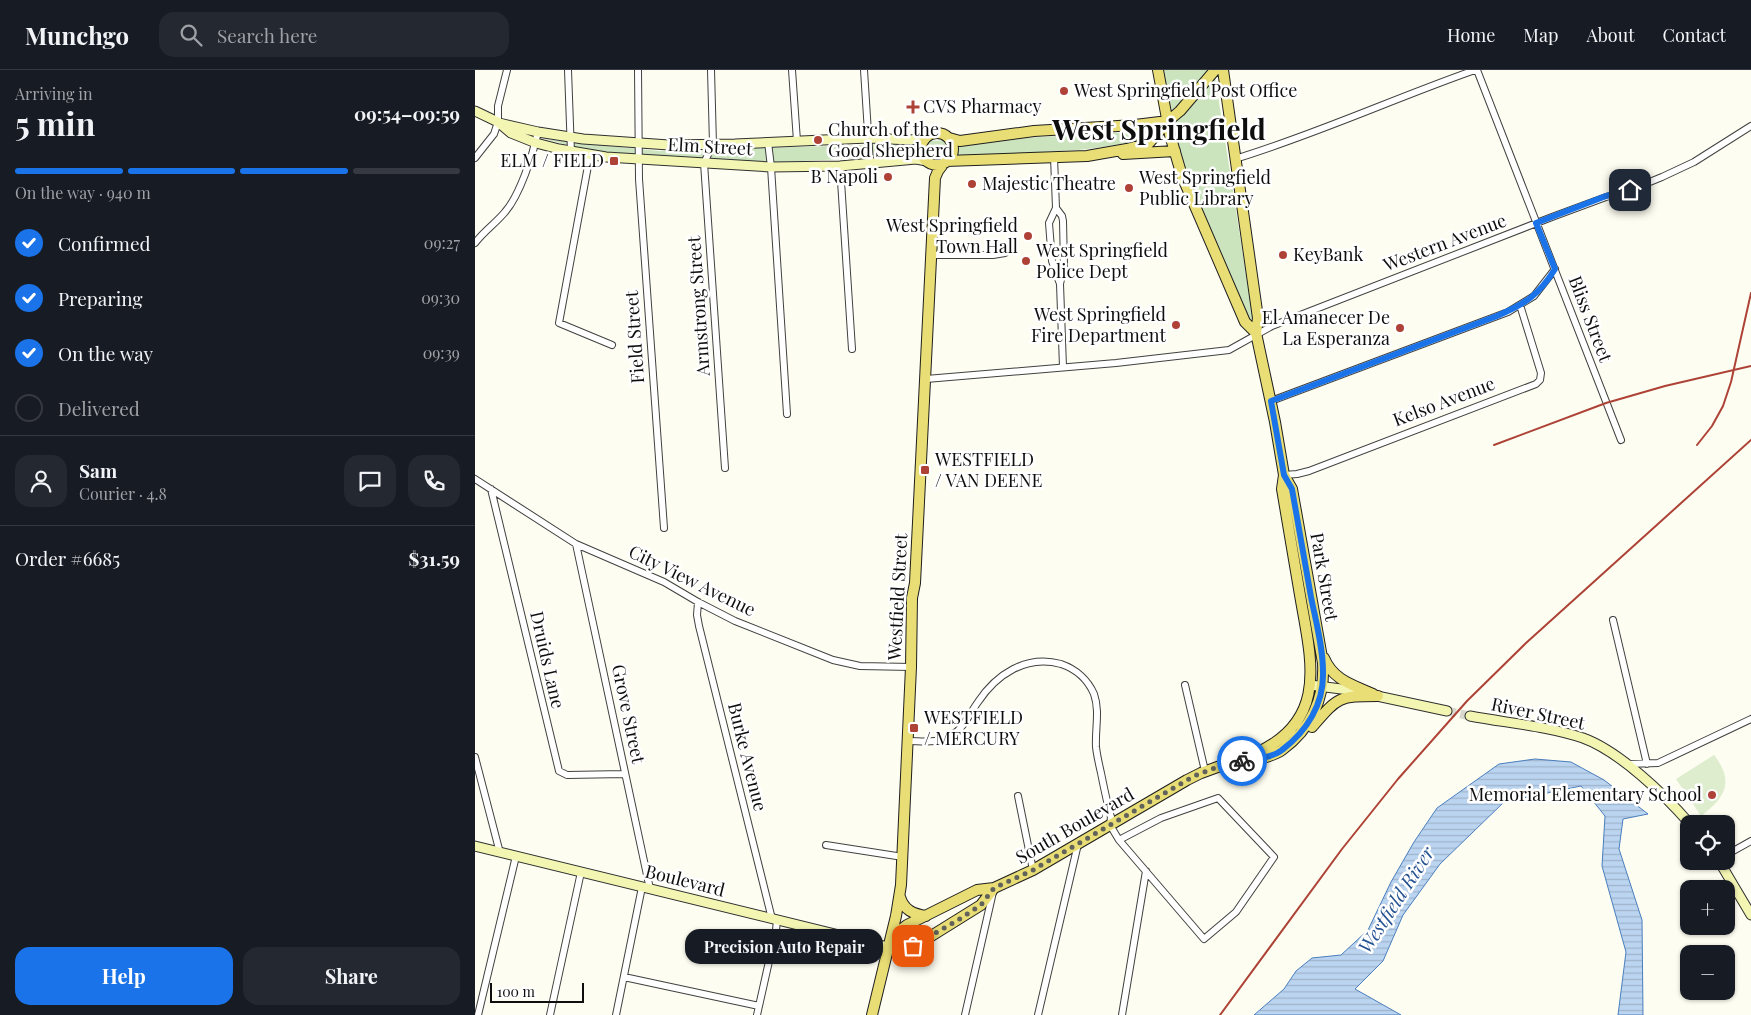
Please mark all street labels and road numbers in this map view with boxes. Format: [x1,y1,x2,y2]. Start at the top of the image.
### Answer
street label: Elm Street [667,132,754,160]
street label: Western Avenue [1379,208,1509,277]
street label: Armstrong Street [681,235,715,378]
street label: Bliss Street [1564,272,1619,366]
street label: Field Street [619,289,649,384]
street label: Kelso Avenue [1389,371,1498,431]
street label: Park Street [1305,531,1345,624]
street label: Westfield Street [882,532,912,662]
street label: City View Avenue [625,539,760,621]
street label: Druids Lane [525,609,571,711]
street label: Grove Street [607,662,651,766]
street label: River Street [1489,691,1588,735]
street label: Burke Avenue [723,700,773,814]
street label: South Boulevard [1011,781,1138,869]
street label: Boulevard [643,859,728,902]

